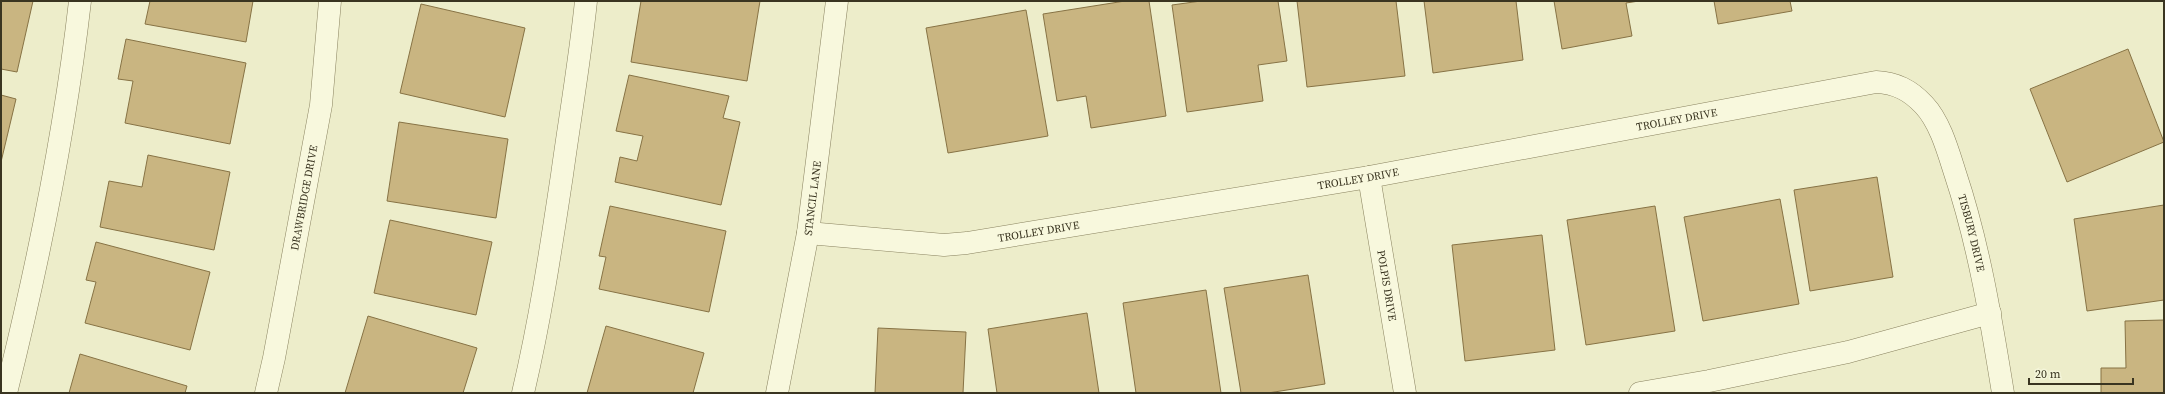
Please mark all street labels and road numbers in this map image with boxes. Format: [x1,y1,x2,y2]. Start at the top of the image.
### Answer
street label: TROLLEY DRIVE [1635,104,1719,134]
street label: DRAWBRIDGE DRIVE [287,143,321,252]
street label: STANCIL LANE [800,160,824,236]
street label: TROLLEY DRIVE [1316,164,1400,193]
street label: TISBURY DRIVE [1955,192,1989,273]
street label: TROLLEY DRIVE [997,217,1081,245]
street label: POLPIS DRIVE [1374,249,1400,323]

